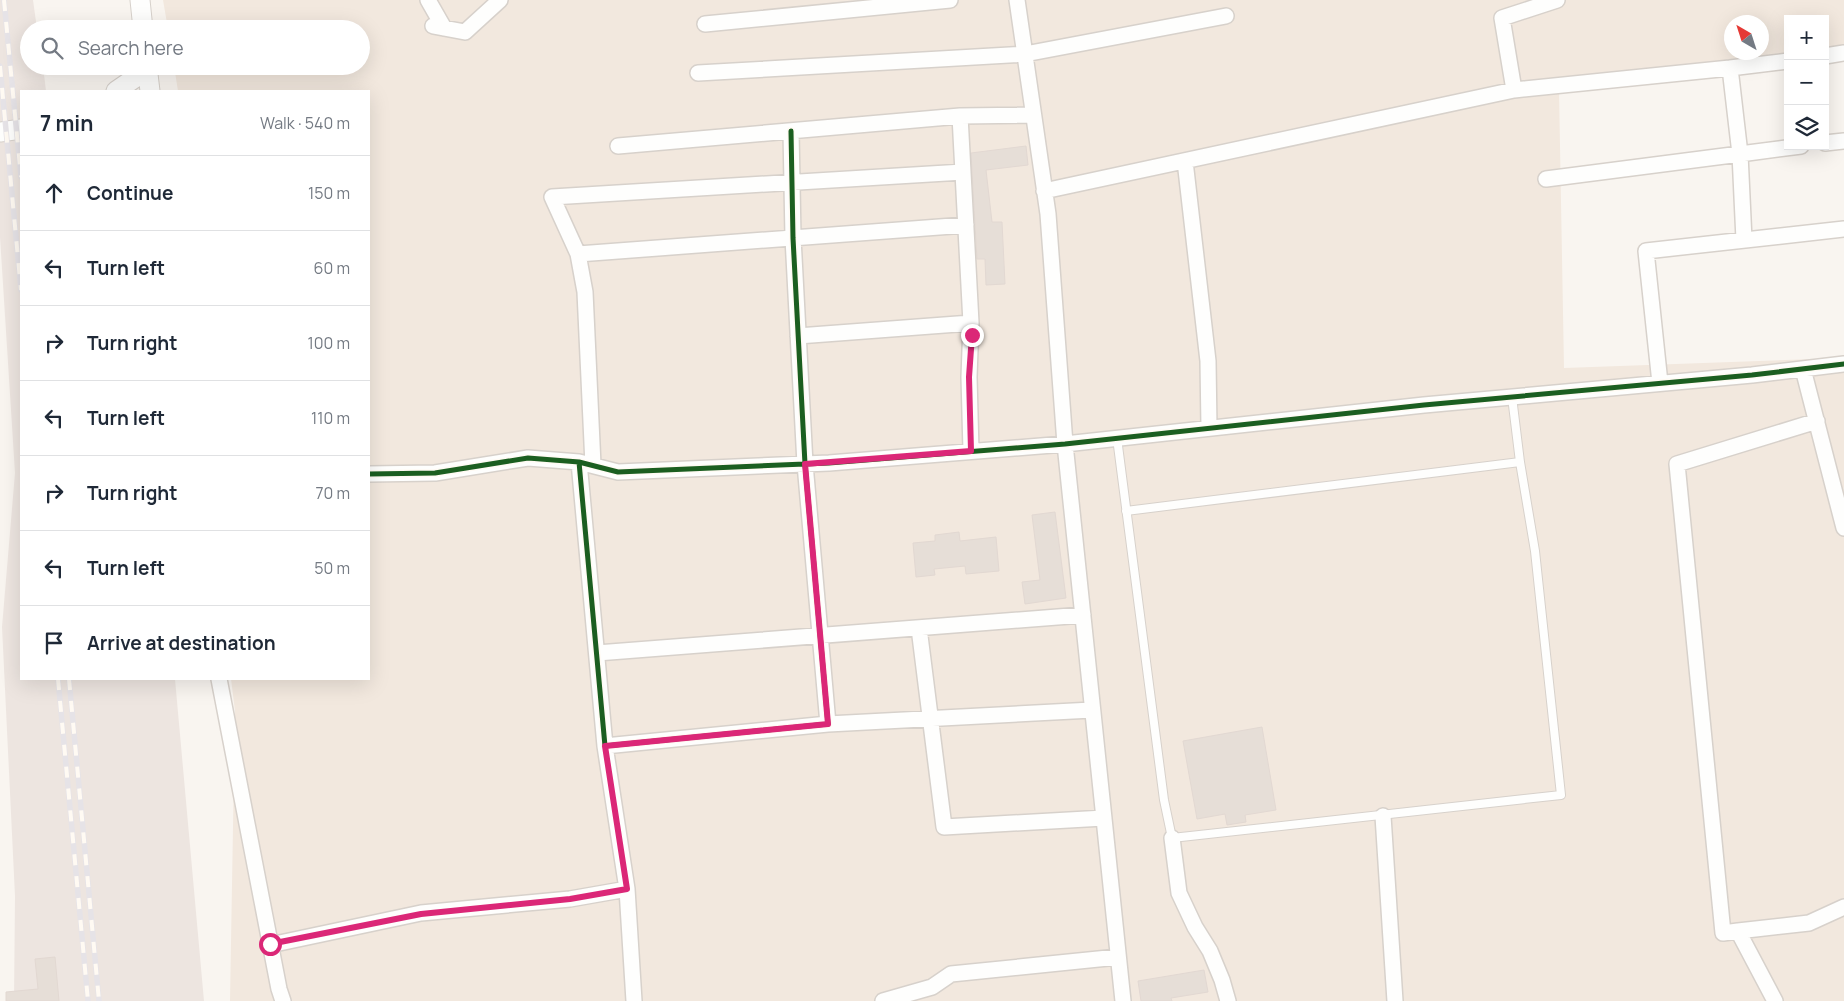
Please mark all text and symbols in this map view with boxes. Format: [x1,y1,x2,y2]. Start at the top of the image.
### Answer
north arrow [1724,15,1769,60]
map controls [1784,15,1829,150]
button: + [1784,15,1829,60]
search box [20,20,370,75]
icon: search [38,34,66,62]
text: Search here [78,35,184,61]
button: − [1784,60,1829,105]
button: layers [1784,105,1829,150]
text: 7 min [40,109,93,137]
text: Walk · 540 m [260,112,350,134]
icon: ahead [40,179,68,207]
text: Continue [87,180,173,206]
text: 150 m [308,182,350,204]
icon: left [40,254,68,282]
text: Turn left [87,255,165,281]
text: 60 m [314,257,350,279]
route end [961,324,984,347]
icon: right [40,329,68,357]
text: Turn right [87,330,177,356]
text: 100 m [307,332,350,354]
icon: left [40,404,68,432]
text: Turn left [87,405,165,431]
text: 110 m [311,407,350,429]
icon: right [40,479,68,507]
text: Turn right [87,480,177,506]
text: 70 m [315,482,350,504]
icon: left [40,554,68,582]
text: Turn left [87,555,165,581]
text: 50 m [314,557,350,579]
icon: arrive [40,629,68,657]
text: Arrive at destination [87,630,276,656]
route start [259,933,282,956]

